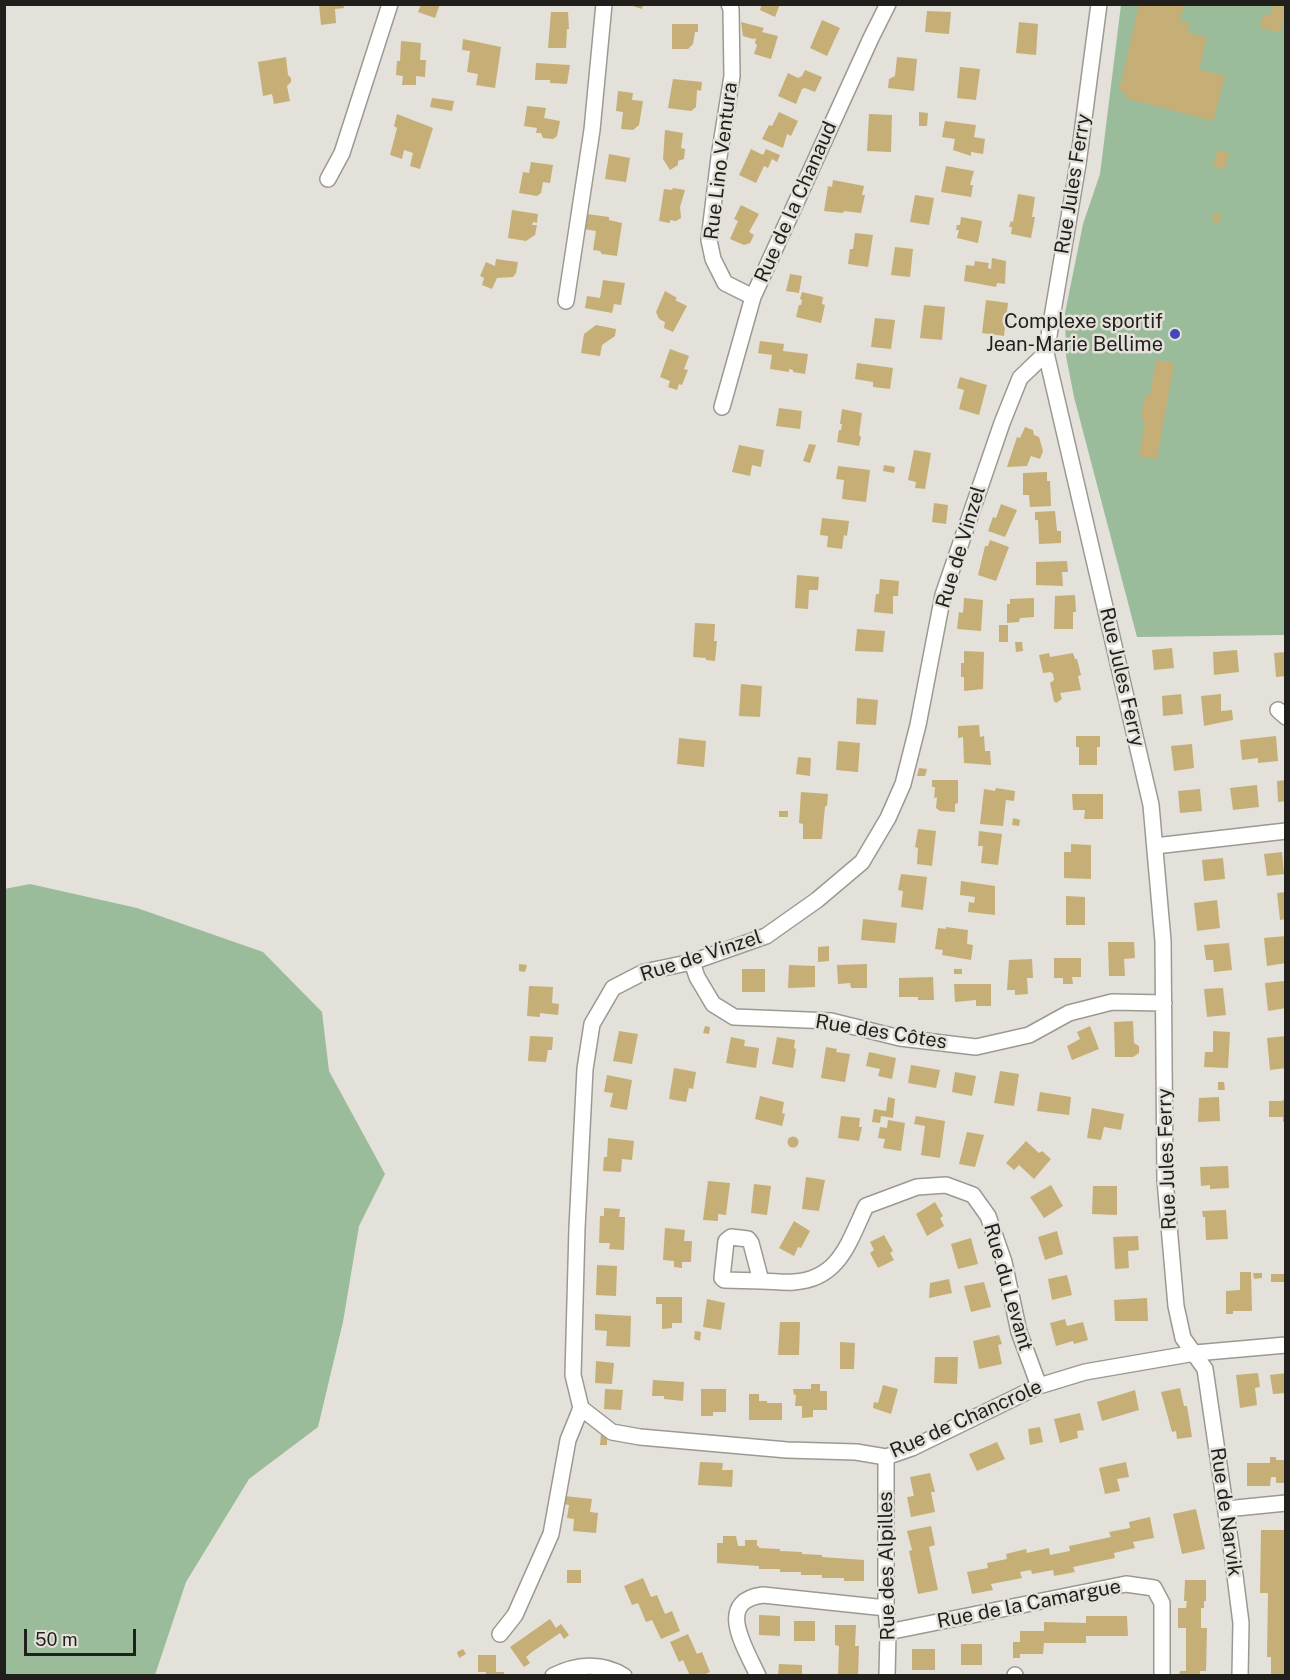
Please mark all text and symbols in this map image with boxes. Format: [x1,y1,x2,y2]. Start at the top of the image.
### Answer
street label: Rue Lino Ventura [699,81,743,241]
street label: Rue Jules Ferry [1050,112,1096,256]
street label: Rue de la Chanaud [750,118,842,286]
place label: Complexe sportif Jean-Marie Bellime [986,310,1163,357]
marker: Complexe sportif Jean-Marie Bellime [1168,327,1182,341]
street label: Rue de Vinzel [931,483,991,611]
street label: Rue Jules Ferry [1094,605,1150,749]
street label: Rue de Vinzel [637,925,765,987]
street label: Rue des Côtes [814,1010,948,1054]
street label: Rue Jules Ferry [1153,1088,1181,1230]
street label: Rue du Levant [978,1220,1038,1354]
street label: Rue de Chancrole [886,1375,1046,1463]
street label: Rue de Narvik [1205,1446,1247,1578]
street label: Rue des Alpilles [874,1491,900,1641]
street label: Rue de la Camargue [935,1574,1123,1634]
scale bar [27,1617,140,1655]
text: 50 m [35,1629,78,1650]

